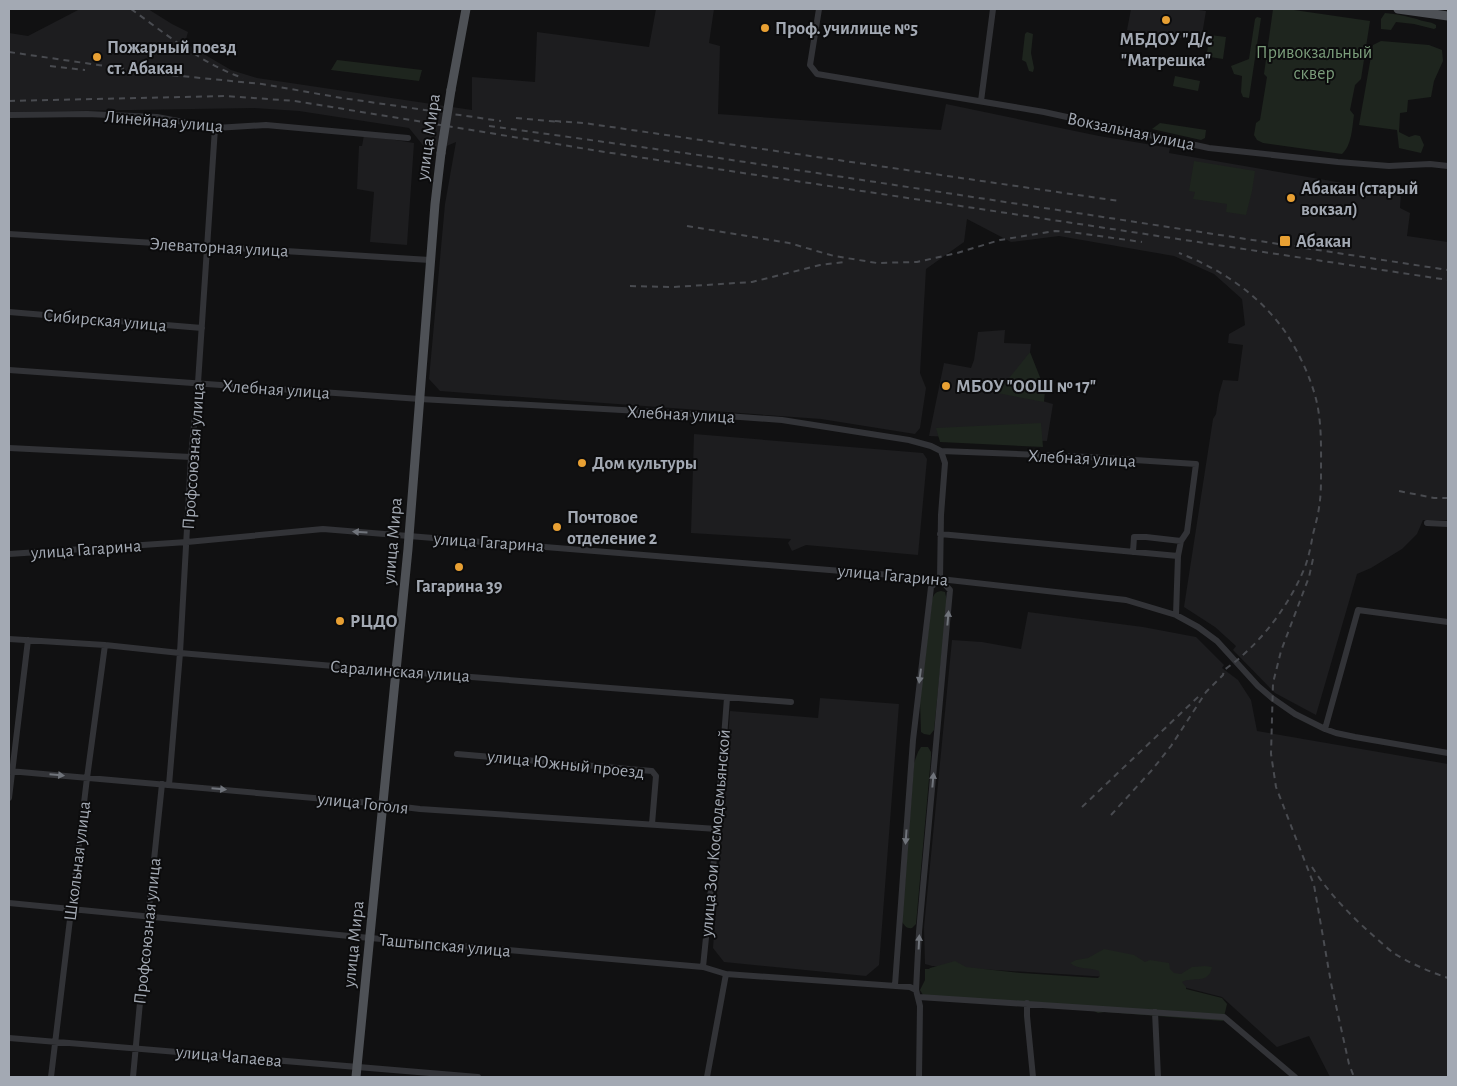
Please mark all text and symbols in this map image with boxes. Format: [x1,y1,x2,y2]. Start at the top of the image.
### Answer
marker: МБДОУ "Д/с "Матрешка" [1160,14,1172,26]
place label: Проф. училище №5 [775,20,918,38]
marker: Проф. училище №5 [759,22,771,34]
place label: МБДОУ "Д/с "Матрешка" [1120,31,1212,70]
place label: Пожарный поезд ст. Абакан [107,39,237,78]
park label: Привокзальный сквер [1256,44,1372,83]
marker: Пожарный поезд ст. Абакан [91,51,103,63]
street label: улица Мира [414,93,444,183]
street label: Линейная улица [104,108,224,136]
street label: Вокзальная улица [1065,110,1196,154]
place label: Абакан (старый вокзал) [1301,180,1418,219]
marker: Абакан (старый вокзал) [1285,192,1297,204]
place label: Абакан [1296,233,1351,251]
marker: Абакан [1278,234,1292,248]
street label: Элеваторная улица [149,235,289,261]
street label: Сибирская улица [42,306,167,335]
street label: Хлебная улица [221,376,331,403]
place label: МБОУ "ООШ № 17" [956,378,1096,396]
marker: МБОУ "ООШ № 17" [940,380,952,392]
street label: Профсоюзная улица [180,382,208,530]
street label: Хлебная улица [627,402,735,427]
street label: Хлебная улица [1028,446,1136,471]
place label: Дом культуры [592,455,697,473]
marker: Дом культуры [576,457,588,469]
street label: улица Мира [380,497,406,586]
place label: Почтовое отделение 2 [567,509,658,548]
marker: Почтовое отделение 2 [551,521,563,533]
one-way arrow [352,527,368,535]
street label: улица Гагарина [432,530,545,556]
street label: улица Гагарина [29,537,142,563]
marker: Гагарина 39 [453,561,465,573]
street label: улица Гагарина [836,562,949,590]
place label: Гагарина 39 [416,578,503,596]
one-way arrow [944,610,952,626]
place label: РЦДО [350,613,398,631]
marker: РЦДО [334,615,346,627]
street label: Саралинская улица [329,658,470,686]
one-way arrow [916,668,924,684]
street label: улица Зои Космодемьянской [698,729,734,939]
street label: улица Южный проезд [485,748,645,782]
one-way arrow [50,771,66,779]
one-way arrow [929,772,937,788]
one-way arrow [211,786,227,794]
street label: улица Гоголя [316,790,409,818]
street label: Школьная улица [62,800,94,922]
one-way arrow [901,830,909,846]
street label: Профсоюзная улица [131,857,165,1005]
street label: улица Мира [340,900,368,989]
street label: Таштыпская улица [378,931,511,961]
one-way arrow [915,933,923,949]
street label: улица Чапаева [174,1043,283,1071]

